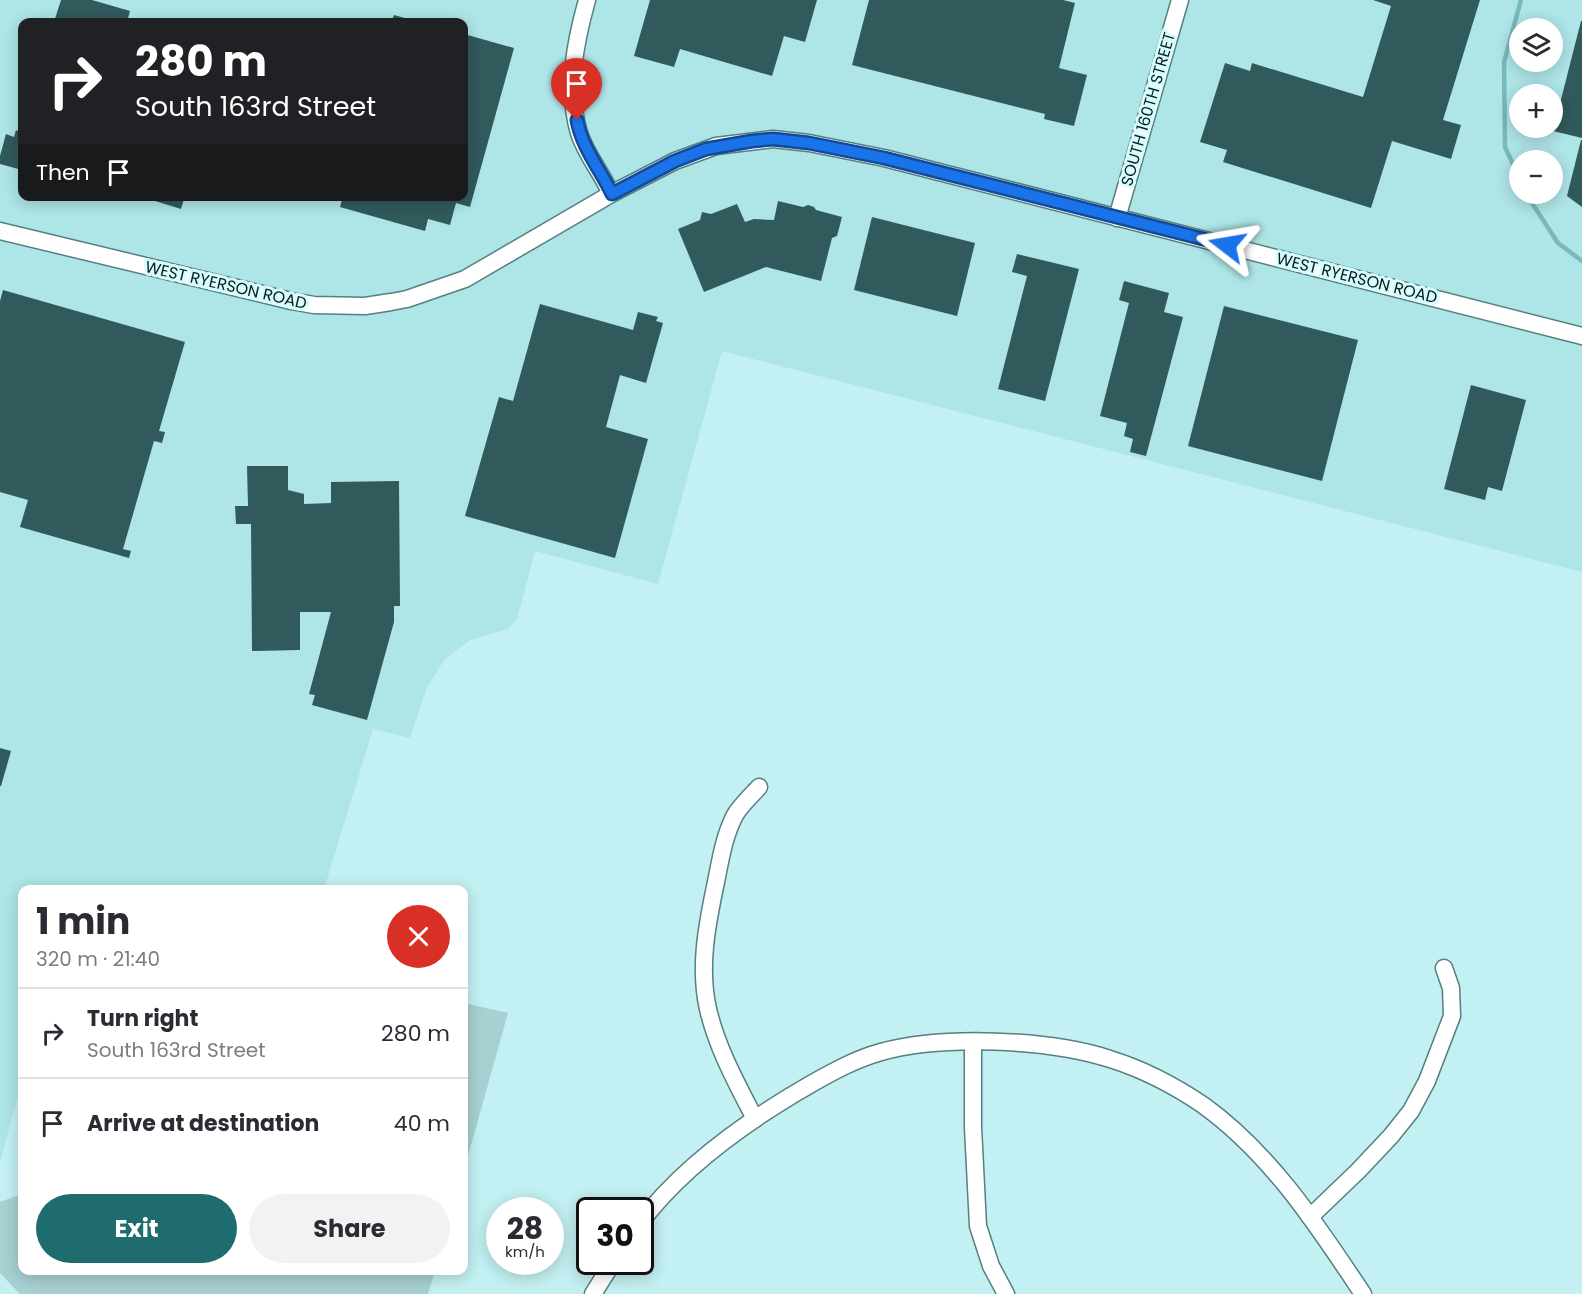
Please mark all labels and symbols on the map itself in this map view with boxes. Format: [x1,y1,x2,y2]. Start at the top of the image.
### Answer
street label: SOUTH 160TH STREET [1115,29,1181,189]
pin [551,58,602,120]
position arrow [1195,213,1259,277]
street label: WEST RYERSON ROAD [1274,247,1440,309]
street label: WEST RYERSON ROAD [143,255,309,315]
speed limit sign: 30 [576,1197,654,1275]

